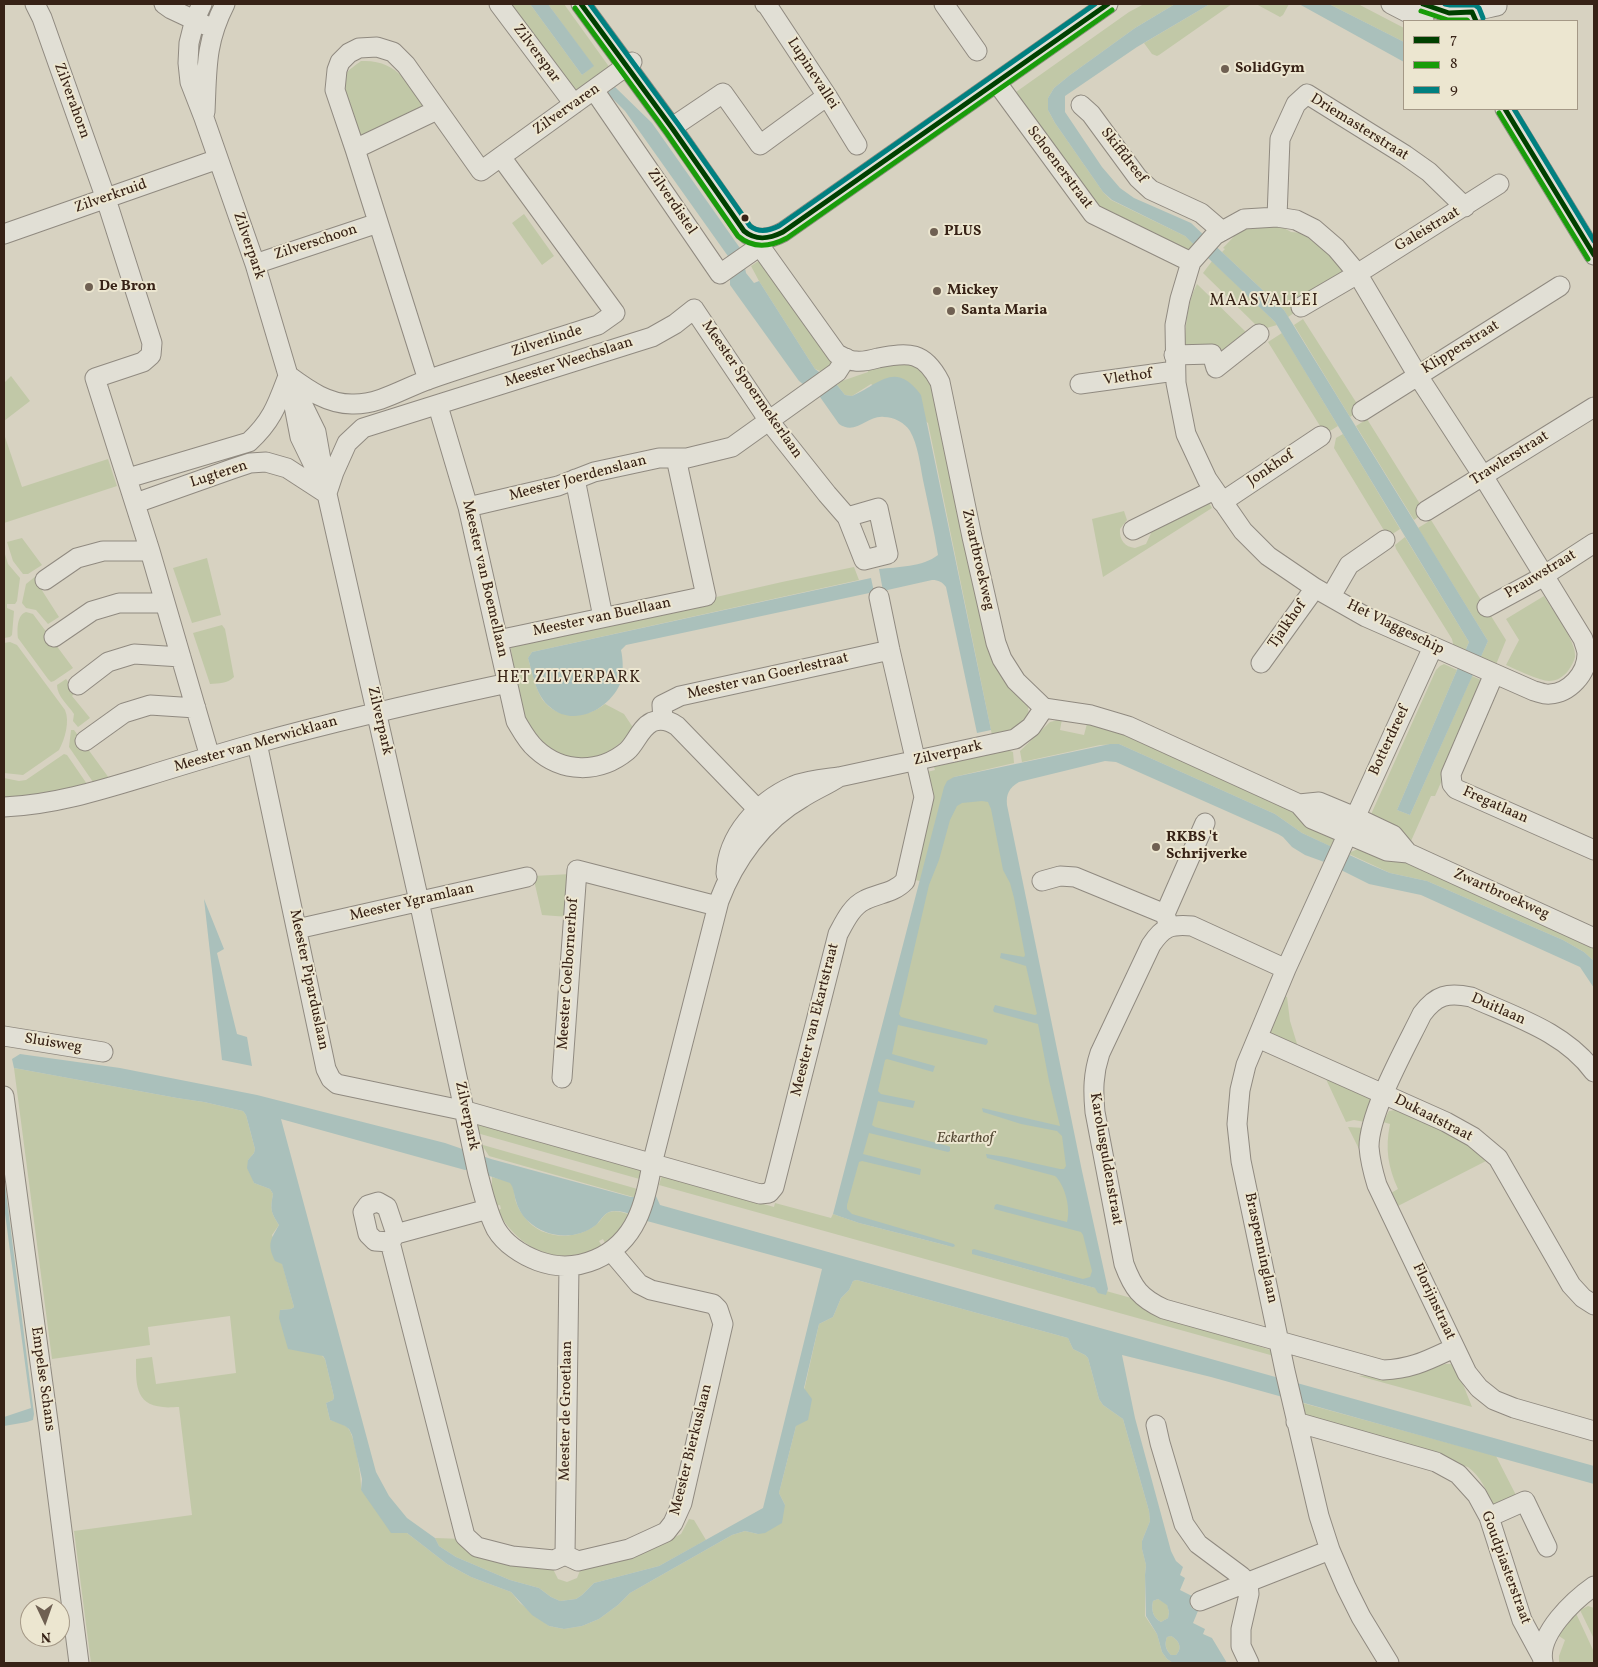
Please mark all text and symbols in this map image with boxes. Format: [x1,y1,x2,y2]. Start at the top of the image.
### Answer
legend [1403,20,1578,110]
street label: Zilverspar [508,21,564,87]
text: 7 [1450,29,1457,50]
street label: Lupinevallei [782,35,842,113]
text: 8 [1450,54,1458,75]
place label: SolidGym [1235,60,1305,78]
street label: Zilverahorn [49,61,93,141]
marker: SolidGym [1219,63,1231,75]
text: 9 [1450,79,1458,100]
street label: Zilvervaren [530,80,604,140]
street label: Driemasterstraat [1307,91,1411,165]
street label: Schoenerstraat [1022,123,1096,213]
street label: Skiffdreef [1096,125,1150,187]
street label: Zilverdistel [642,166,700,238]
street label: Zilverkruid [72,176,150,218]
street label: Galeistraat [1392,204,1464,256]
street label: Zilverpark [228,210,268,282]
unlabelled marker [740,213,750,223]
street label: Zilverschoon [272,221,360,265]
place label: PLUS [944,223,981,241]
marker: PLUS [928,226,940,238]
place label: De Bron [99,278,156,296]
marker: De Bron [83,281,95,293]
place label: Mickey [947,282,998,300]
marker: Mickey [931,285,943,297]
district label: MAASVALLEI [1208,292,1320,312]
place label: Santa Maria [961,302,1047,320]
marker: Santa Maria [945,305,957,317]
street label: Klipperstraat [1419,317,1503,379]
street label: Meester Spoermekerlaan [697,318,805,462]
street label: Zilverlinde [509,322,585,362]
street label: Meester Weechslaan [503,334,635,392]
street label: Vlethof [1102,366,1154,390]
street label: Trawlerstraat [1468,428,1552,490]
street label: Jonkhof [1244,447,1298,491]
street label: Meester Joerdenslaan [507,452,649,506]
street label: Lugteren [188,457,250,493]
street label: Meester van Boemellaan [457,499,511,659]
street label: Zwartbroekweg [957,508,997,612]
street label: Prauwstraat [1502,547,1580,603]
street label: Meester van Buellaan [531,595,673,641]
street label: Het Vlaggeschip [1343,597,1447,659]
street label: Tjalkhof [1265,598,1311,652]
street label: Meester van Goerlestraat [686,650,850,704]
district label: HET ZILVERPARK [495,669,643,689]
street label: Zilverpark [362,685,396,757]
street label: Botterdreef [1366,703,1414,779]
street label: Meester van Merwicklaan [172,713,340,777]
street label: Zilverpark [912,737,984,771]
street label: Fregatlaan [1459,784,1531,828]
place label: RKBS 't Schrijverke [1166,829,1247,864]
marker: RKBS 't Schrijverke [1150,841,1162,853]
street label: Zwartbroekweg [1450,866,1552,924]
street label: Meester Ygramlaan [348,880,476,926]
street label: Meester Coelbornerhof [555,898,583,1050]
street label: Meester Piparduslaan [284,908,332,1052]
street label: Meester van Ekartstraat [788,941,844,1099]
street label: Duitlaan [1468,990,1528,1030]
street label: Sluisweg [23,1031,83,1057]
street label: Zilverpark [450,1080,482,1152]
street label: Karolusguldenstraat [1084,1091,1126,1227]
street label: Dukaatstraat [1391,1092,1475,1146]
park label: Eckarthof [936,1130,994,1148]
street label: Braspenninglaan [1239,1191,1281,1305]
street label: Florijnstraat [1407,1261,1459,1343]
street label: Empelse Schans [26,1326,58,1432]
street label: Meester de Groetlaan [557,1341,577,1481]
street label: Meester Bierkuslaan [667,1383,717,1517]
street label: Goudpiasterstraat [1476,1509,1534,1627]
north arrow [20,1597,70,1647]
text: N [40,1627,51,1646]

